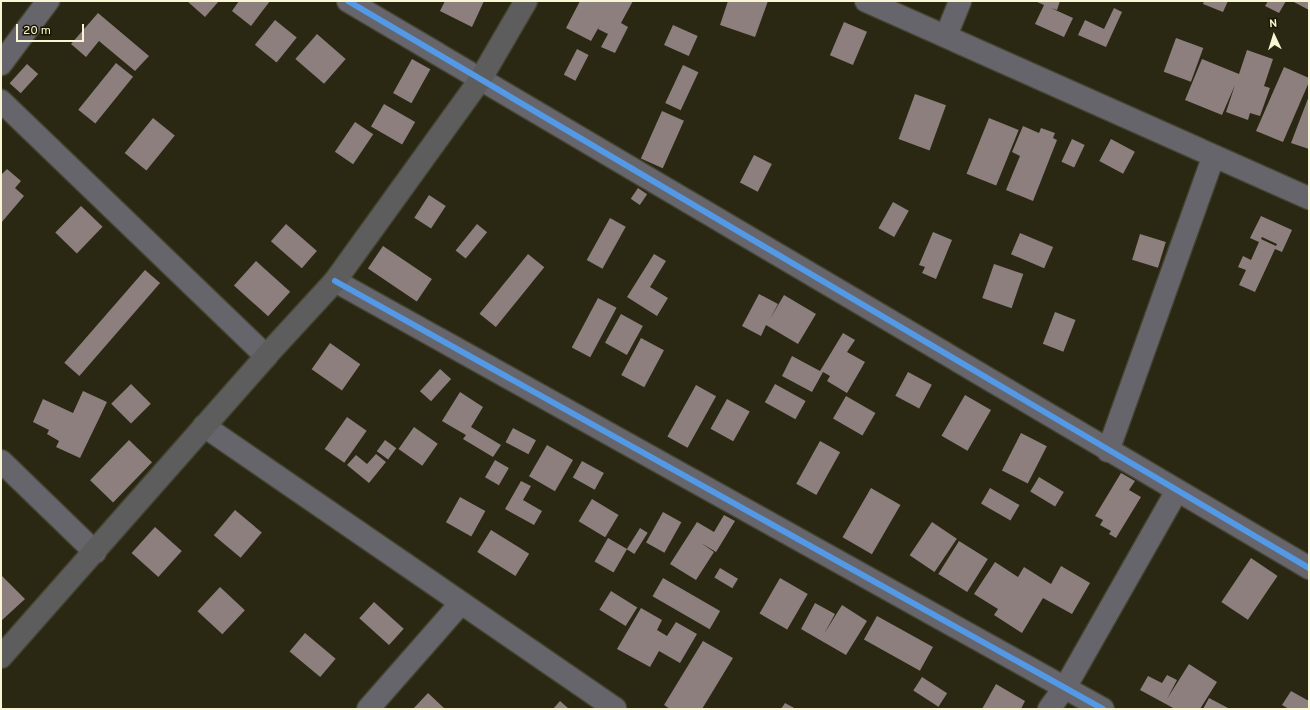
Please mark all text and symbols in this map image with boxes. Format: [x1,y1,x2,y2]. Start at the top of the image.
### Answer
scale bar [18,16,86,42]
north arrow [1254,16,1294,56]
text: N [1269,17,1278,31]
text: 20 m [23,23,51,39]

